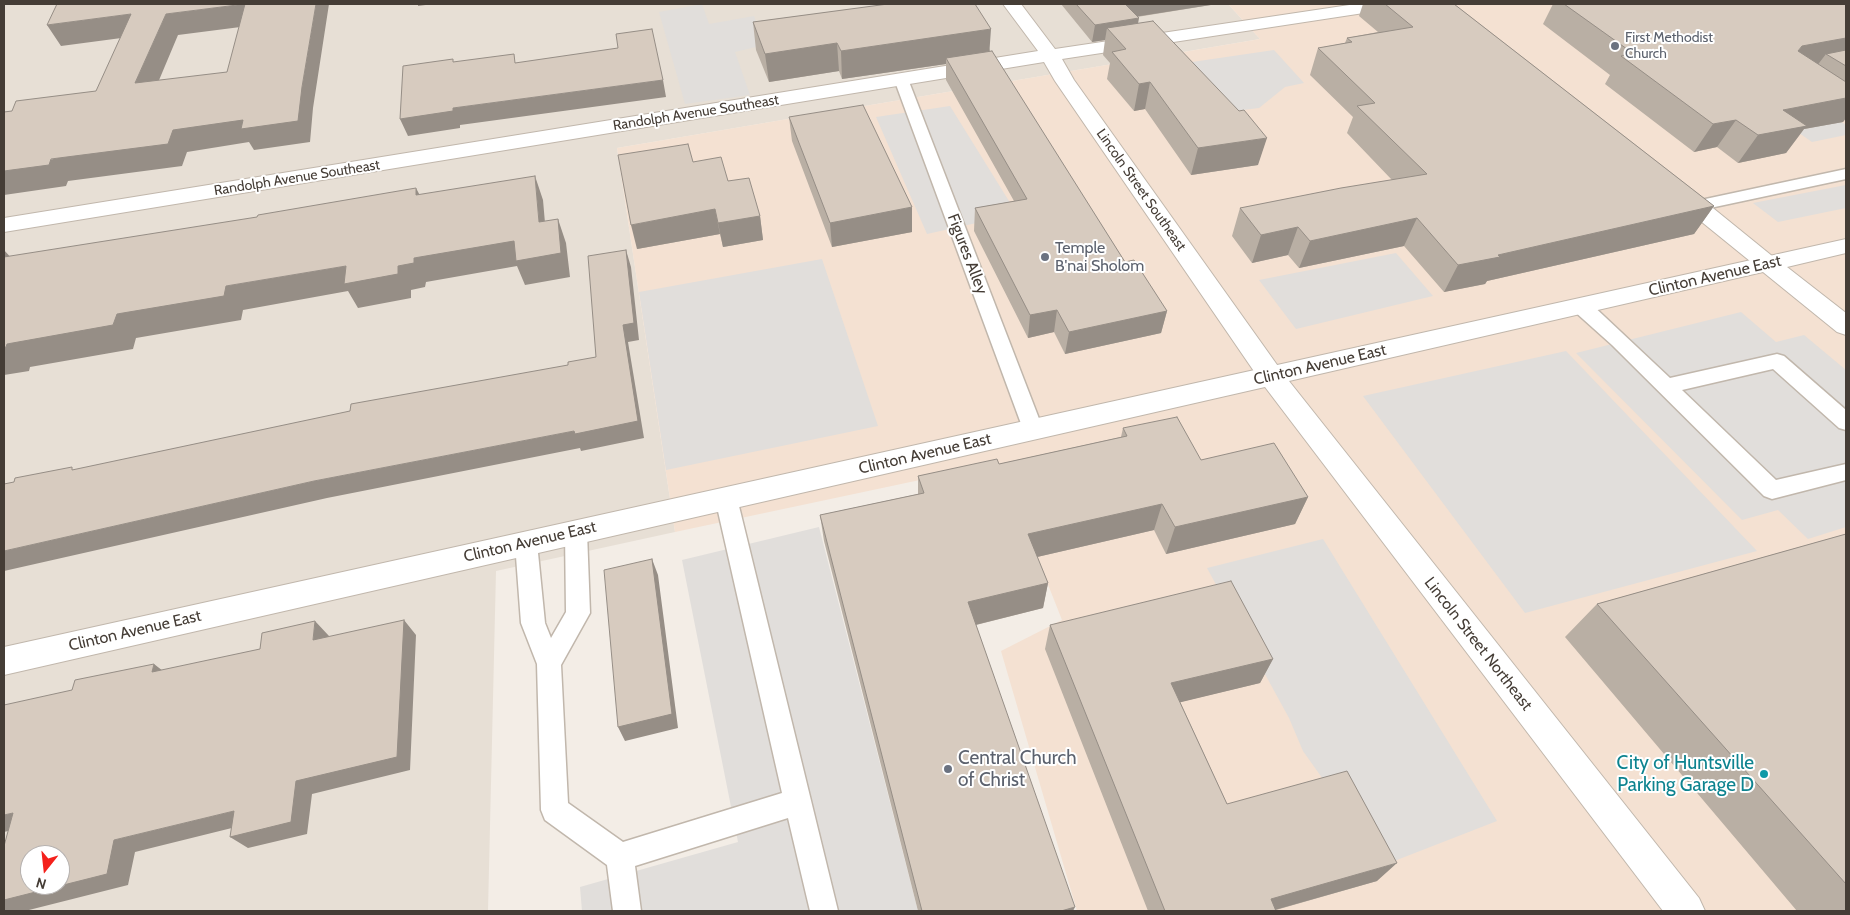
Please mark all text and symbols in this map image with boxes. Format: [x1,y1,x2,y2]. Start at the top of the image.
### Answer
place label: First Methodist Church [1625,30,1713,62]
marker: First Methodist Church [1609,40,1621,52]
street label: Randolph Avenue Southeast [612,92,780,134]
street label: Lincoln Street Southeast [1093,126,1189,254]
street label: Randolph Avenue Southeast [213,157,381,199]
street label: Figures Alley [943,211,991,297]
place label: Temple B'nai Sholom [1055,238,1144,276]
marker: Temple B'nai Sholom [1039,251,1051,263]
street label: Clinton Avenue East [1647,251,1783,301]
street label: Clinton Avenue East [1252,340,1388,390]
street label: Clinton Avenue East [857,429,993,479]
street label: Clinton Avenue East [462,517,598,567]
street label: Lincoln Street Northeast [1420,573,1536,715]
street label: Clinton Avenue East [67,606,203,656]
place label: Central Church of Christ [958,747,1076,791]
place label: City of Huntsville Parking Garage D [1617,752,1754,796]
marker: Central Church of Christ [942,763,954,775]
marker: City of Huntsville Parking Garage D [1758,768,1770,780]
north arrow [20,845,70,895]
text: N [34,873,48,893]

